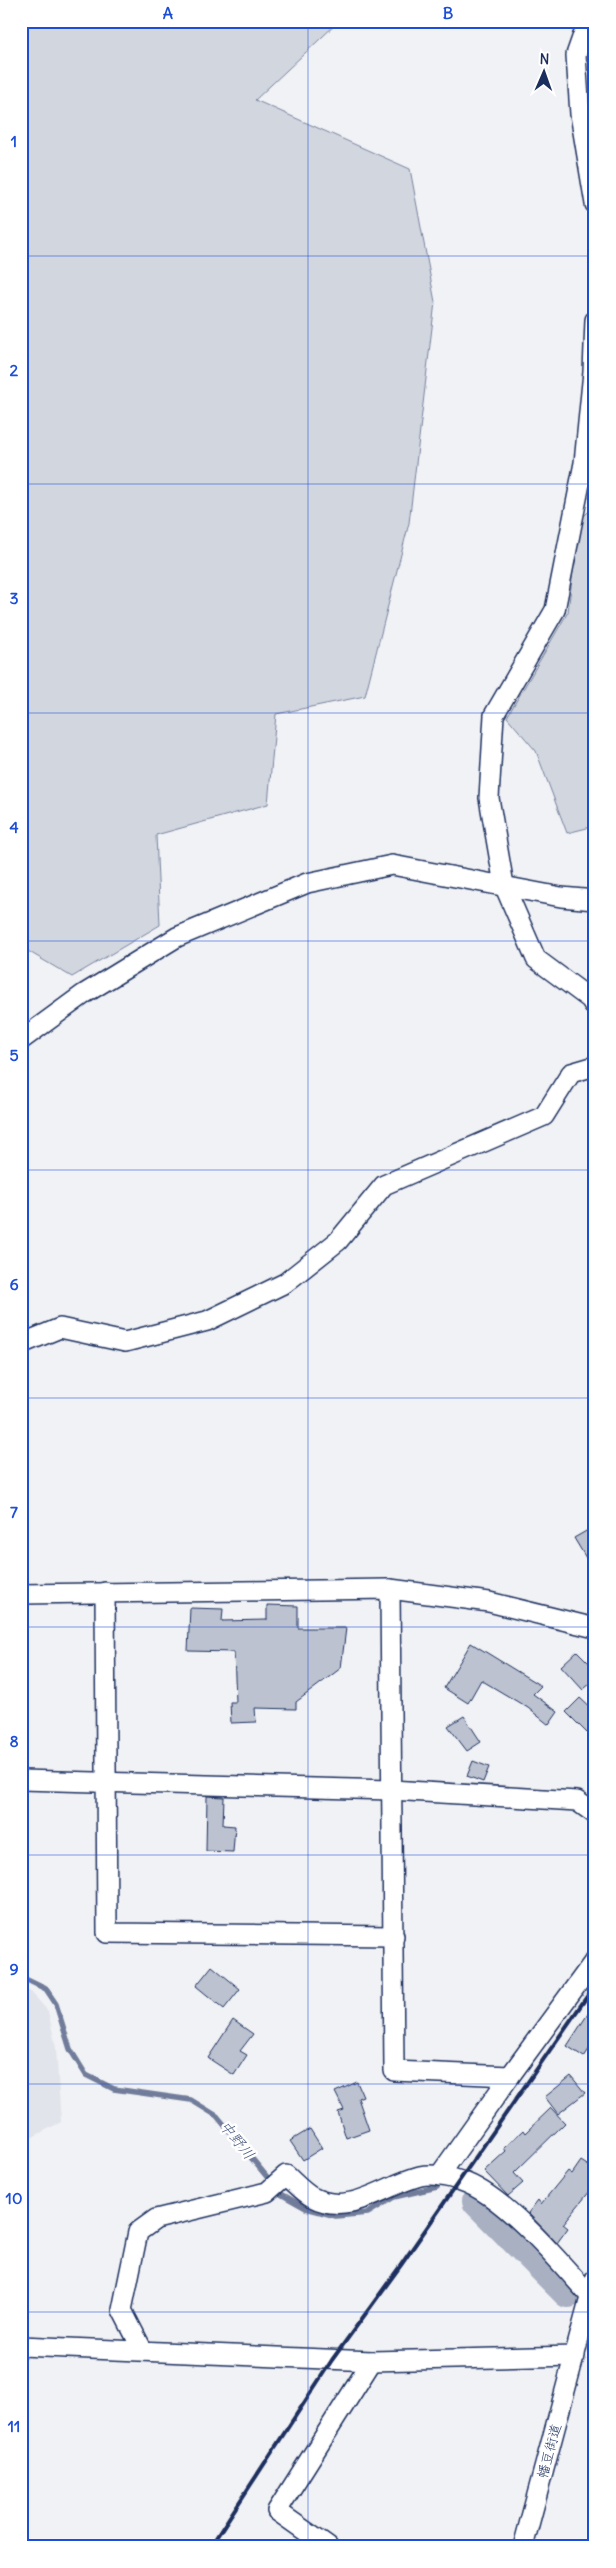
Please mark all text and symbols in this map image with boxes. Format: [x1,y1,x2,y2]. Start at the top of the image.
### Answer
text: A [163,3,173,23]
text: B [443,3,454,23]
north arrow [518,48,568,98]
text: N [539,50,550,68]
text: 1 [11,131,17,151]
text: 2 [10,360,19,380]
text: 3 [9,588,19,608]
text: 4 [9,817,19,837]
text: 5 [9,1045,19,1065]
text: 6 [9,1274,19,1294]
text: 7 [10,1502,18,1522]
text: 8 [9,1731,19,1751]
text: 9 [9,1959,19,1979]
water label: 中野川 [216,2116,259,2163]
text: 10 [6,2188,22,2208]
text: 11 [8,2416,20,2436]
street label: 幡豆街道 [533,2422,565,2480]

